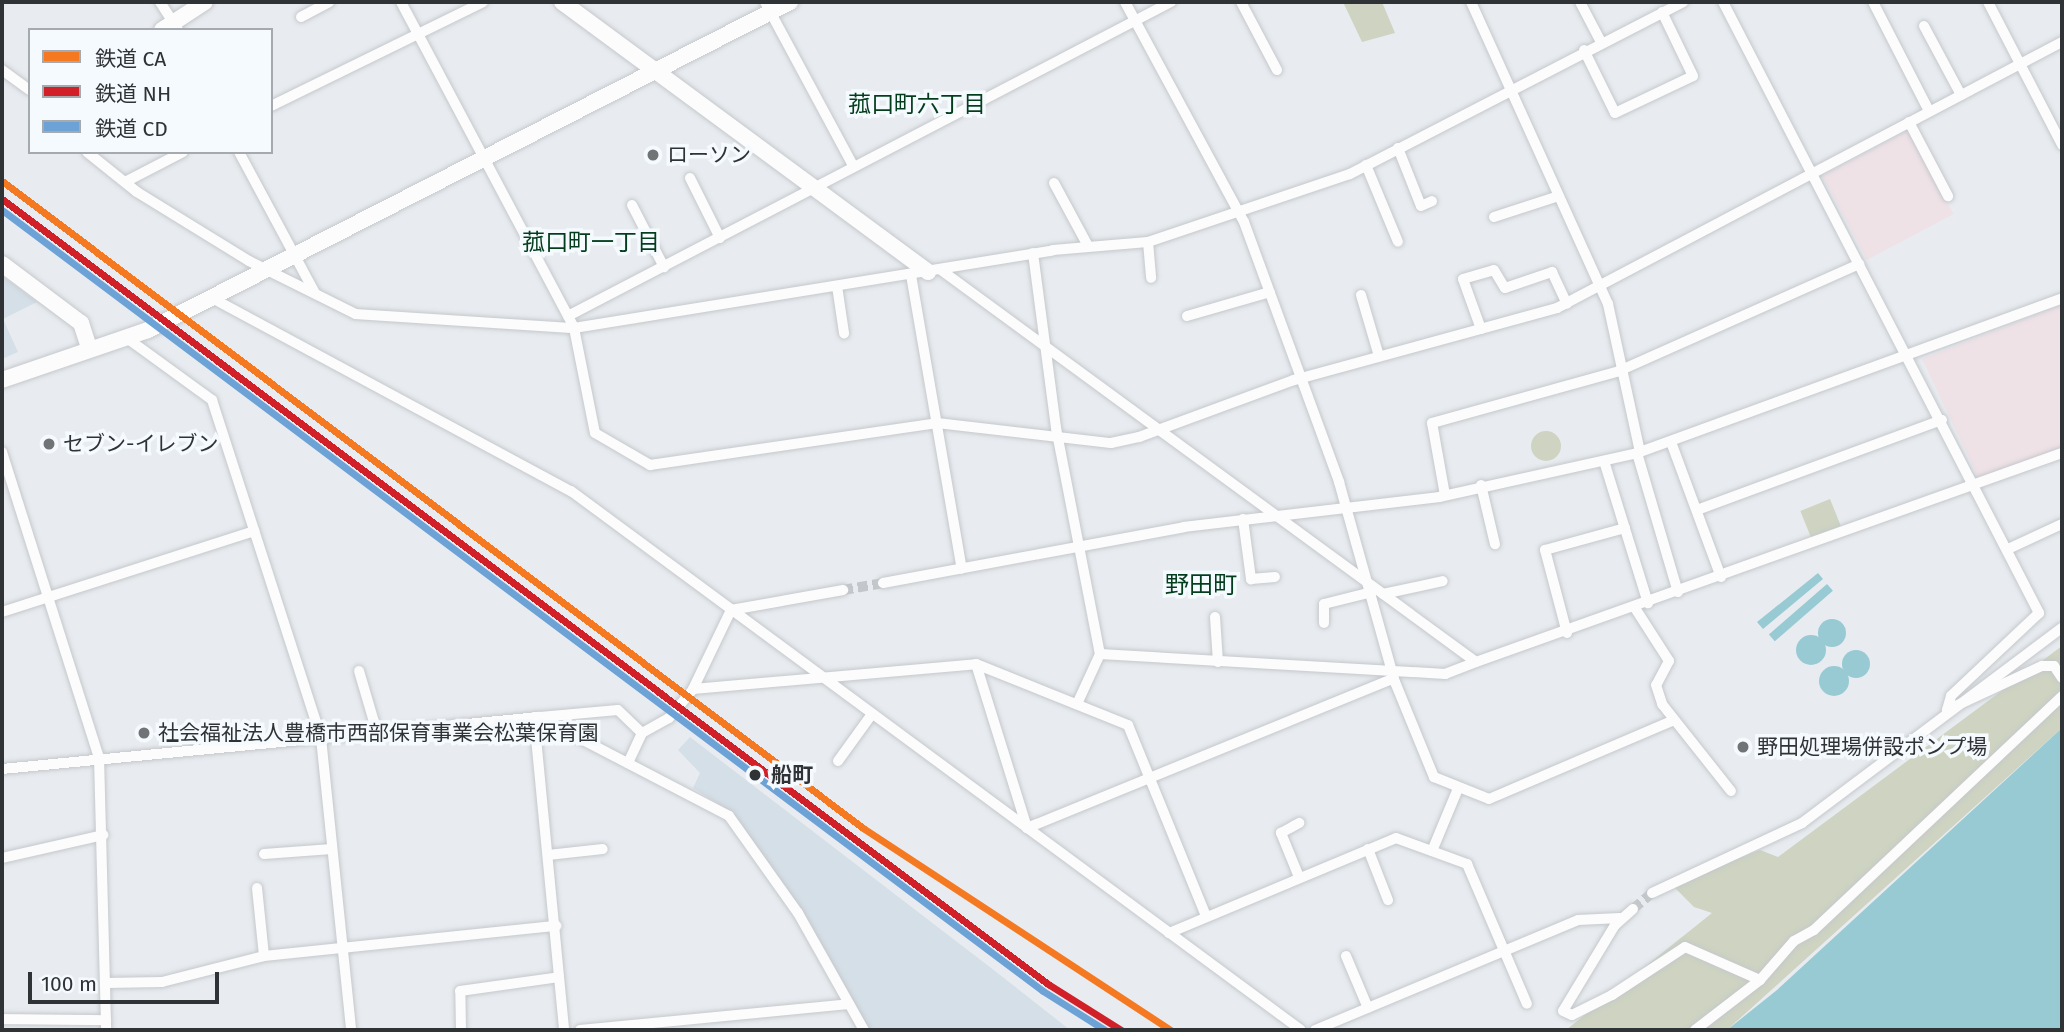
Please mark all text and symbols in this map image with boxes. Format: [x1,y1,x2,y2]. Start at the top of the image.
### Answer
legend [28,28,273,154]
text: 鉄道 CA [95,46,166,72]
text: 鉄道 NH [95,81,171,107]
district label: 菰口町六丁目 [848,90,986,118]
text: 鉄道 CD [95,116,168,142]
place label: ローソン [667,142,751,168]
marker: ローソン [645,147,661,163]
district label: 菰口町一丁目 [522,228,660,256]
place label: セブン-イレブン [63,431,218,457]
marker: セブン-イレブン [41,436,57,452]
district label: 野田町 [1165,572,1237,600]
place label: 社会福祉法人豊橋市西部保育事業会松葉保育園 [158,720,599,746]
marker: 社会福祉法人豊橋市西部保育事業会松葉保育園 [136,725,152,741]
place label: 野田処理場併設ポンプ場 [1757,734,1988,760]
marker: 野田処理場併設ポンプ場 [1735,739,1751,755]
place label: 船町 [771,762,813,788]
marker: 船町 [745,765,765,785]
scale bar [32,958,222,1002]
text: 100 m [41,971,97,997]

